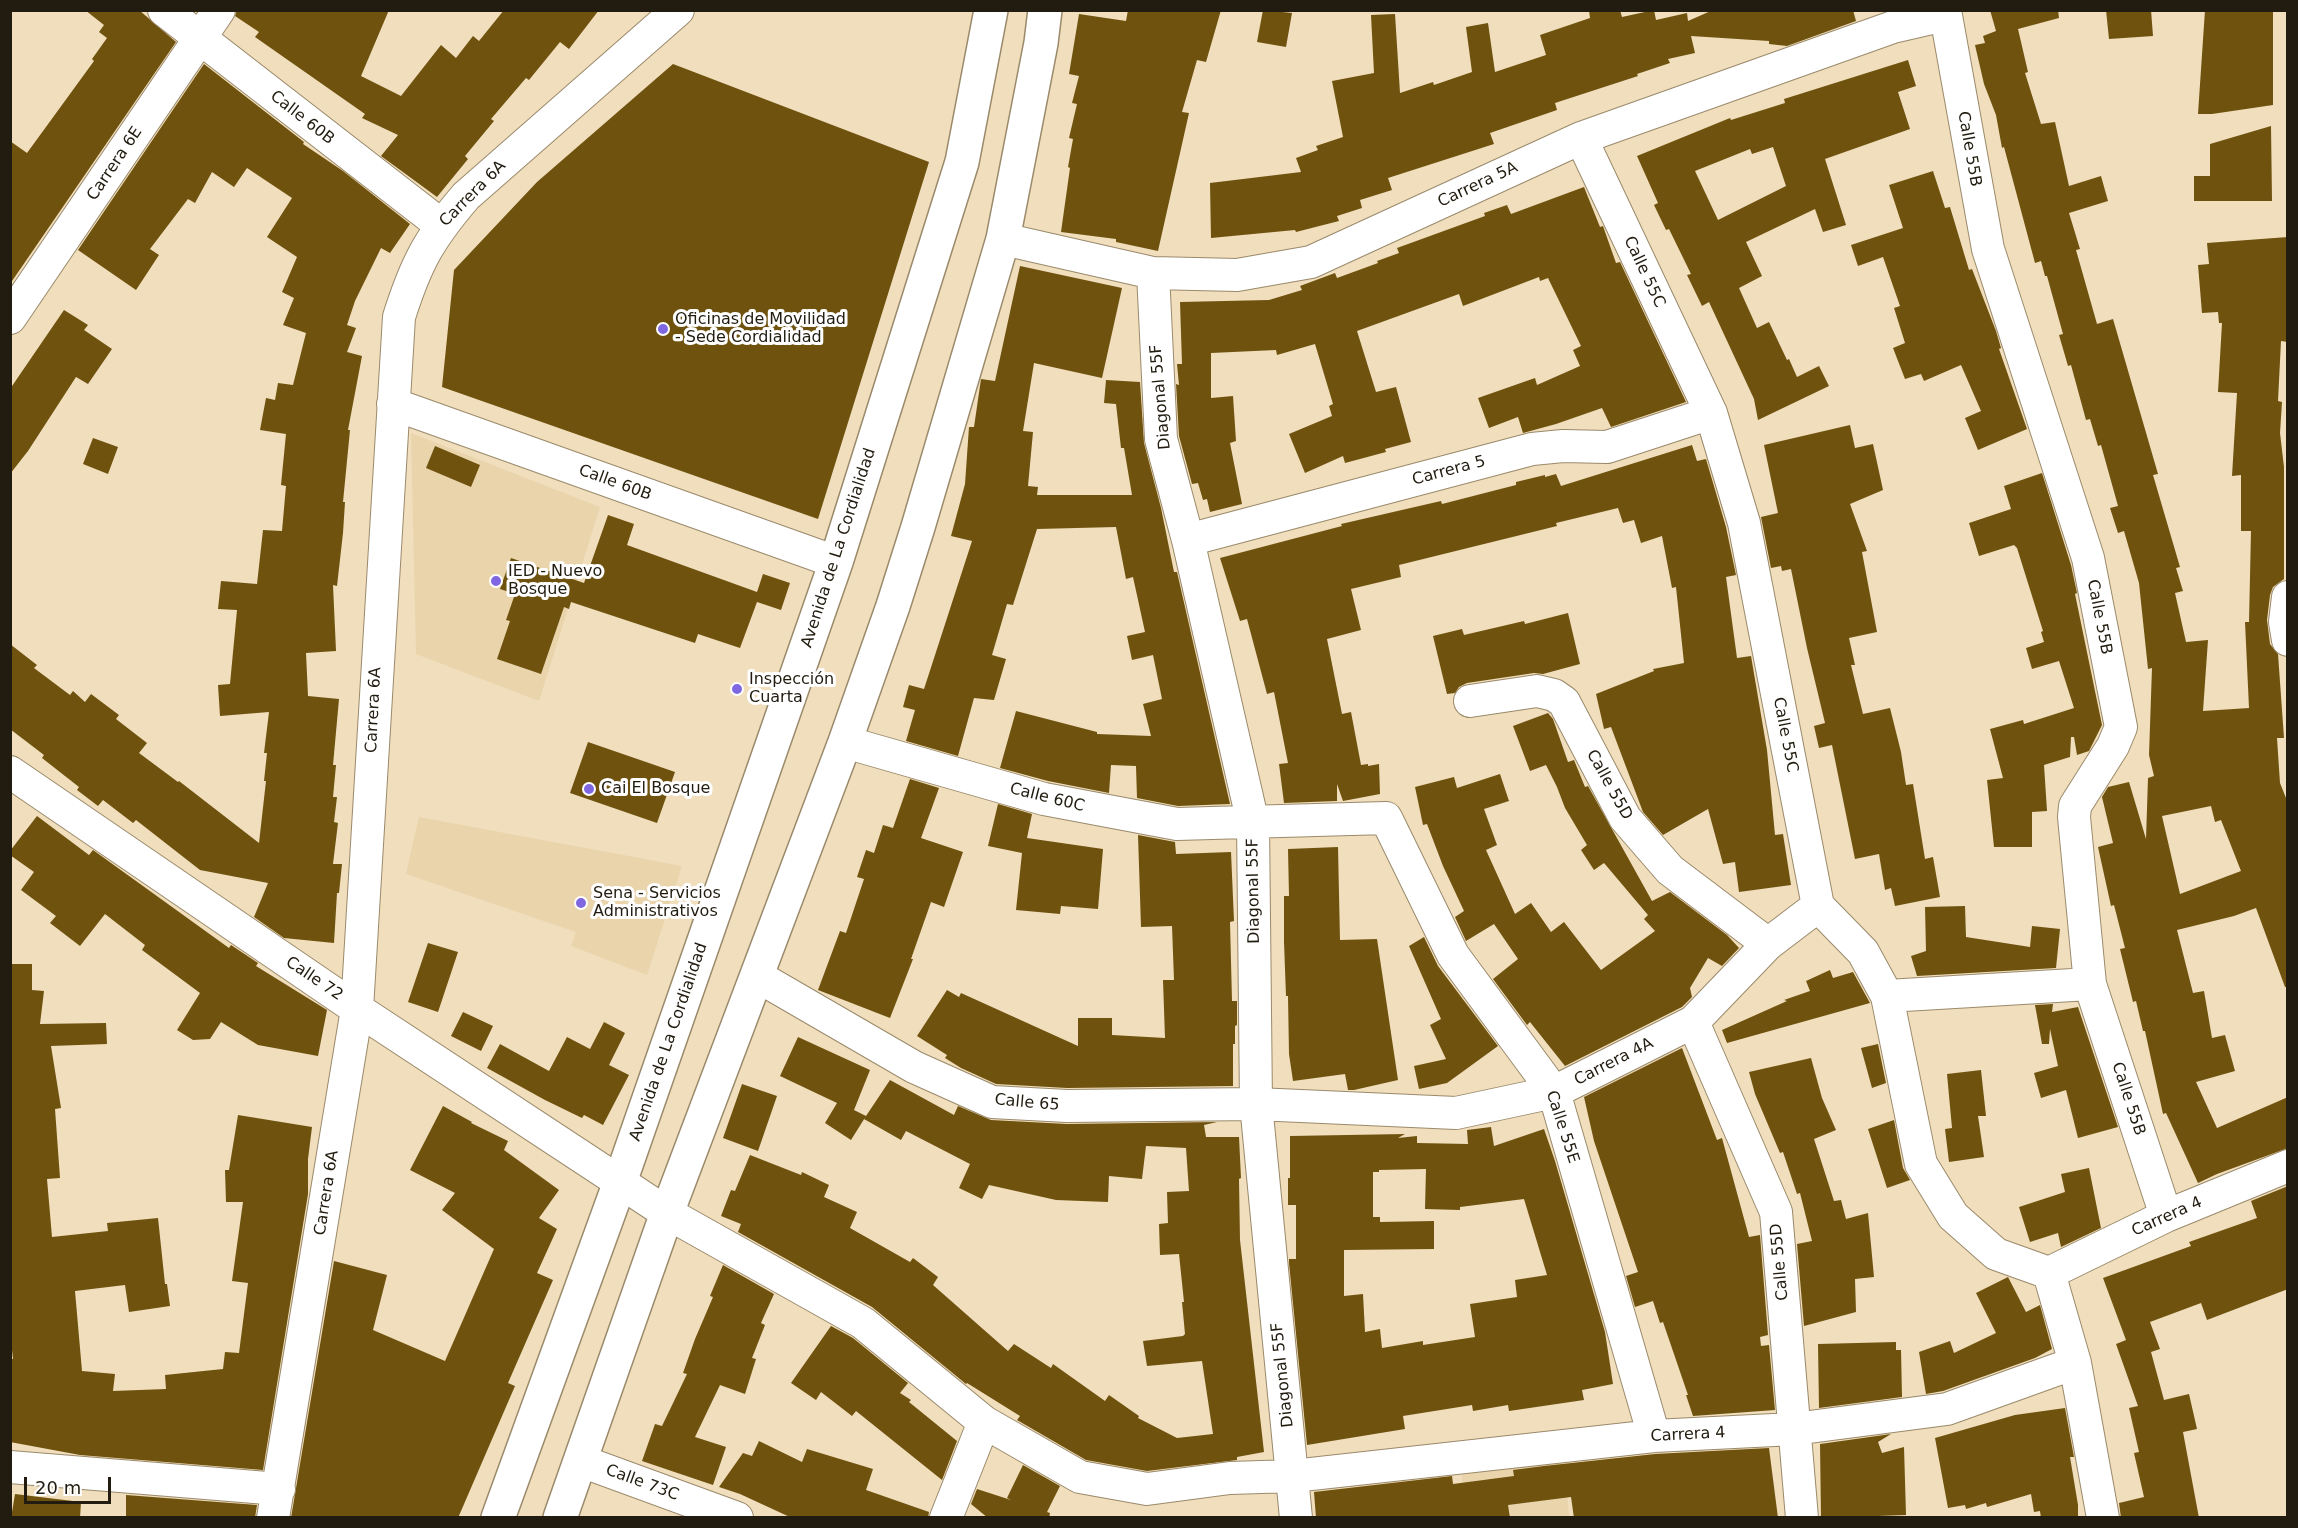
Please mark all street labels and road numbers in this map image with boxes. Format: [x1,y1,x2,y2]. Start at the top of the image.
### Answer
street label: Calle 60B [266,87,338,149]
street label: Calle 55B [1953,110,1985,188]
street label: Carrera 6E [83,123,147,205]
street label: Carrera 6A [436,157,510,231]
street label: Carrera 5A [1435,158,1521,212]
street label: Calle 55C [1619,233,1669,311]
street label: Diagonal 55F [1147,344,1175,450]
street label: Avenida de La Cordialidad [798,446,880,650]
street label: Carrera 5 [1410,452,1488,490]
street label: Calle 60B [576,461,654,505]
street label: Calle 55B [2082,578,2116,656]
street label: Carrera 6A [362,667,386,753]
street label: Calle 55C [1768,696,1802,774]
street label: Calle 55D [1582,746,1636,824]
street label: Calle 60C [1008,779,1086,817]
street label: Diagonal 55F [1243,838,1265,944]
street label: Avenida de La Cordialidad [626,940,712,1144]
street label: Calle 72 [282,953,346,1005]
street label: Carrera 4A [1571,1034,1657,1090]
street label: Calle 55B [2107,1060,2149,1138]
street label: Calle 55E [1541,1088,1583,1166]
street label: Calle 65 [994,1091,1060,1115]
street label: Carrera 6A [311,1149,343,1237]
street label: Carrera 4 [2129,1193,2205,1241]
street label: Calle 55D [1767,1223,1793,1301]
street label: Diagonal 55F [1268,1322,1298,1428]
street label: Carrera 4 [1650,1423,1726,1447]
street label: Calle 73C [603,1461,681,1505]

